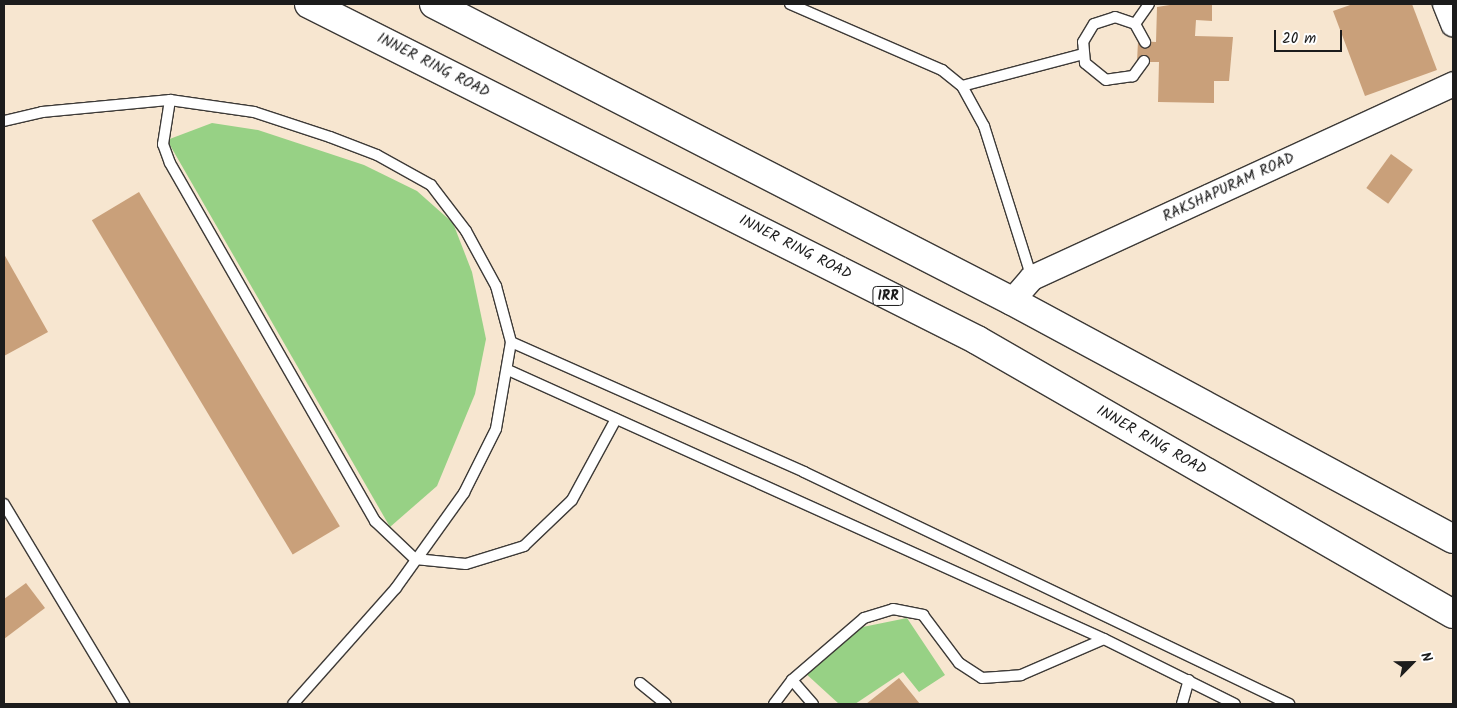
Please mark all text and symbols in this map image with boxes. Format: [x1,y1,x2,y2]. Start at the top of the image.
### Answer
scale bar [1277,20,1344,52]
text: 20 m [1282,27,1316,51]
street label: INNER RING ROAD [374,30,492,102]
street label: RAKSHAPURAM ROAD [1160,150,1298,226]
street label: INNER RING ROAD [736,212,854,284]
road number: IRR [872,284,904,308]
street label: INNER RING ROAD [1093,402,1209,480]
north arrow [1387,638,1437,688]
text: N [1414,649,1438,666]

